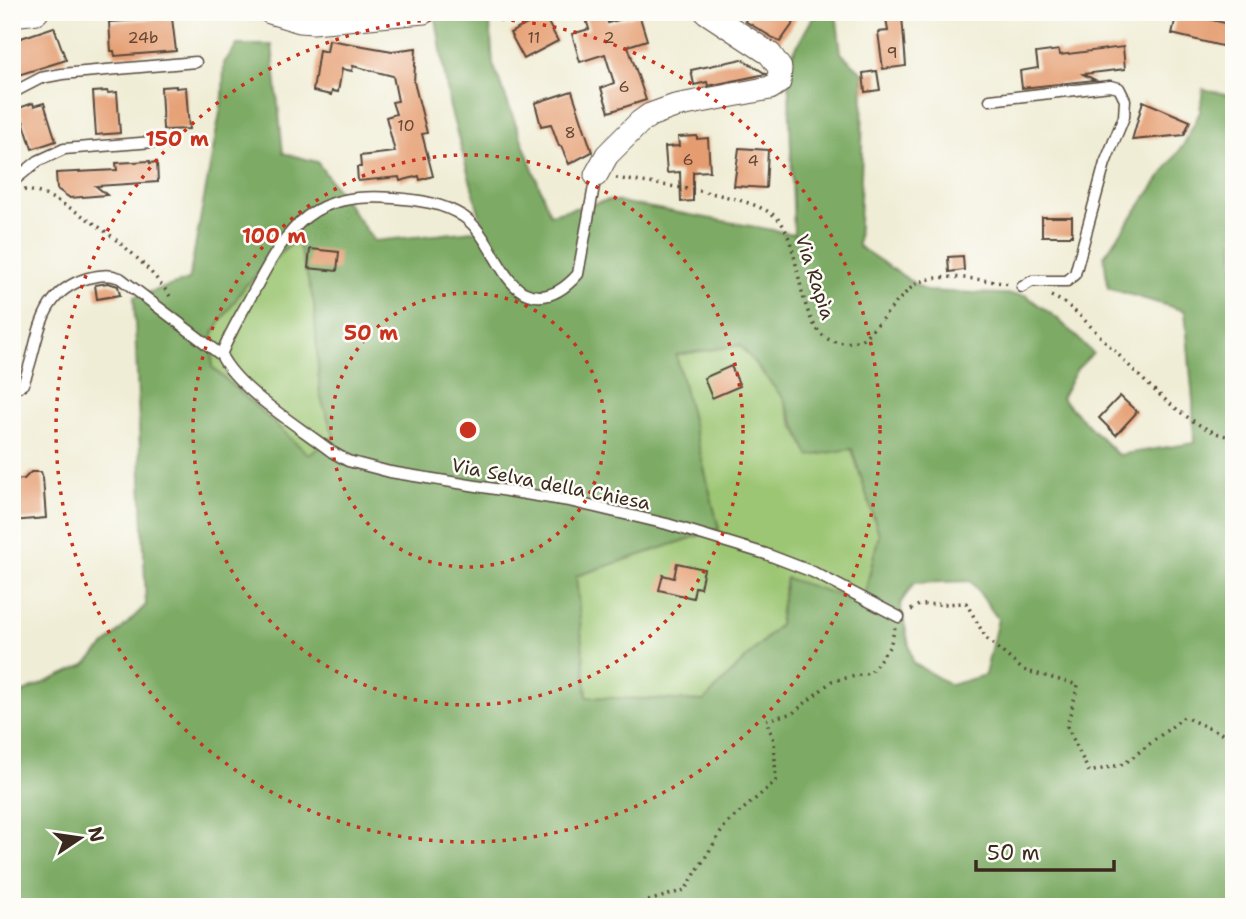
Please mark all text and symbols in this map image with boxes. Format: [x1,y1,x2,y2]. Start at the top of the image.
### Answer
house number: 24b [128,27,158,48]
house number: 11 [528,27,540,48]
house number: 2 [603,27,615,48]
house number: 9 [886,42,898,63]
house number: 6 [618,76,630,97]
house number: 10 [397,115,415,136]
house number: 8 [564,122,576,143]
text: 150 m [145,125,209,153]
house number: 6 [682,149,694,170]
house number: 4 [747,150,759,171]
text: 100 m [242,222,306,250]
street label: Via Rapìa [789,231,841,323]
text: 50 m [344,319,398,347]
centre of rings [456,418,480,442]
street label: Via Selva della Chiesa [449,452,653,516]
north arrow [46,804,116,874]
text: N [82,824,110,844]
scale bar [976,828,1115,872]
text: 50 m [987,839,1040,867]

